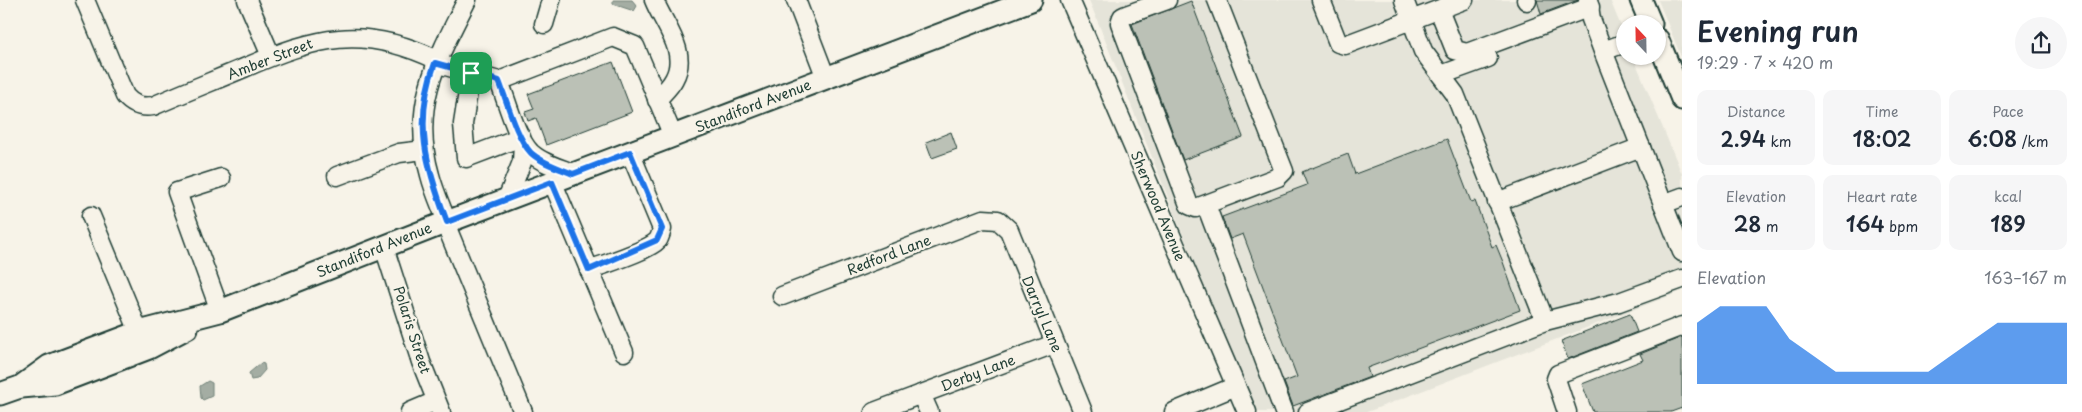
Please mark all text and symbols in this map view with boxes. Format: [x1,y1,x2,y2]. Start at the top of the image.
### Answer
text: Evening run [1697,9,1859,52]
north arrow [1616,15,1666,65]
map controls [1616,15,1666,65]
button: share [2015,17,2067,69]
street label: Amber Street [224,32,316,84]
text: 19:29 · 7 × 420 m [1697,50,1833,74]
pin [450,52,492,94]
icon: arrive [457,59,485,87]
street label: Standiford Avenue [692,74,814,137]
text: Distance [1727,101,1785,122]
text: Time [1865,101,1899,122]
text: Pace [1992,101,2024,122]
text: 2.94 [1720,122,1766,154]
text: 18:02 [1853,122,1911,154]
text: 6:08 [1968,122,2017,154]
text: km [1766,131,1792,152]
text: /km [2017,131,2048,152]
street label: Sherwood Avenue [1126,148,1191,264]
text: Elevation [1726,186,1786,207]
text: Heart rate [1847,186,1917,207]
text: kcal [1994,186,2022,207]
text: 28 [1733,207,1761,239]
text: 164 [1846,207,1885,239]
text: 189 [1990,207,2026,239]
text: m [1761,216,1779,237]
text: bpm [1885,216,1918,237]
street label: Standiford Avenue [313,217,435,282]
street label: Redford Lane [844,229,934,280]
text: Elevation [1697,265,1766,289]
text: 163–167 m [1984,265,2067,289]
street label: Darryl Lane [1017,272,1068,356]
street label: Polaris Street [388,283,437,377]
street label: Derby Lane [937,349,1018,396]

